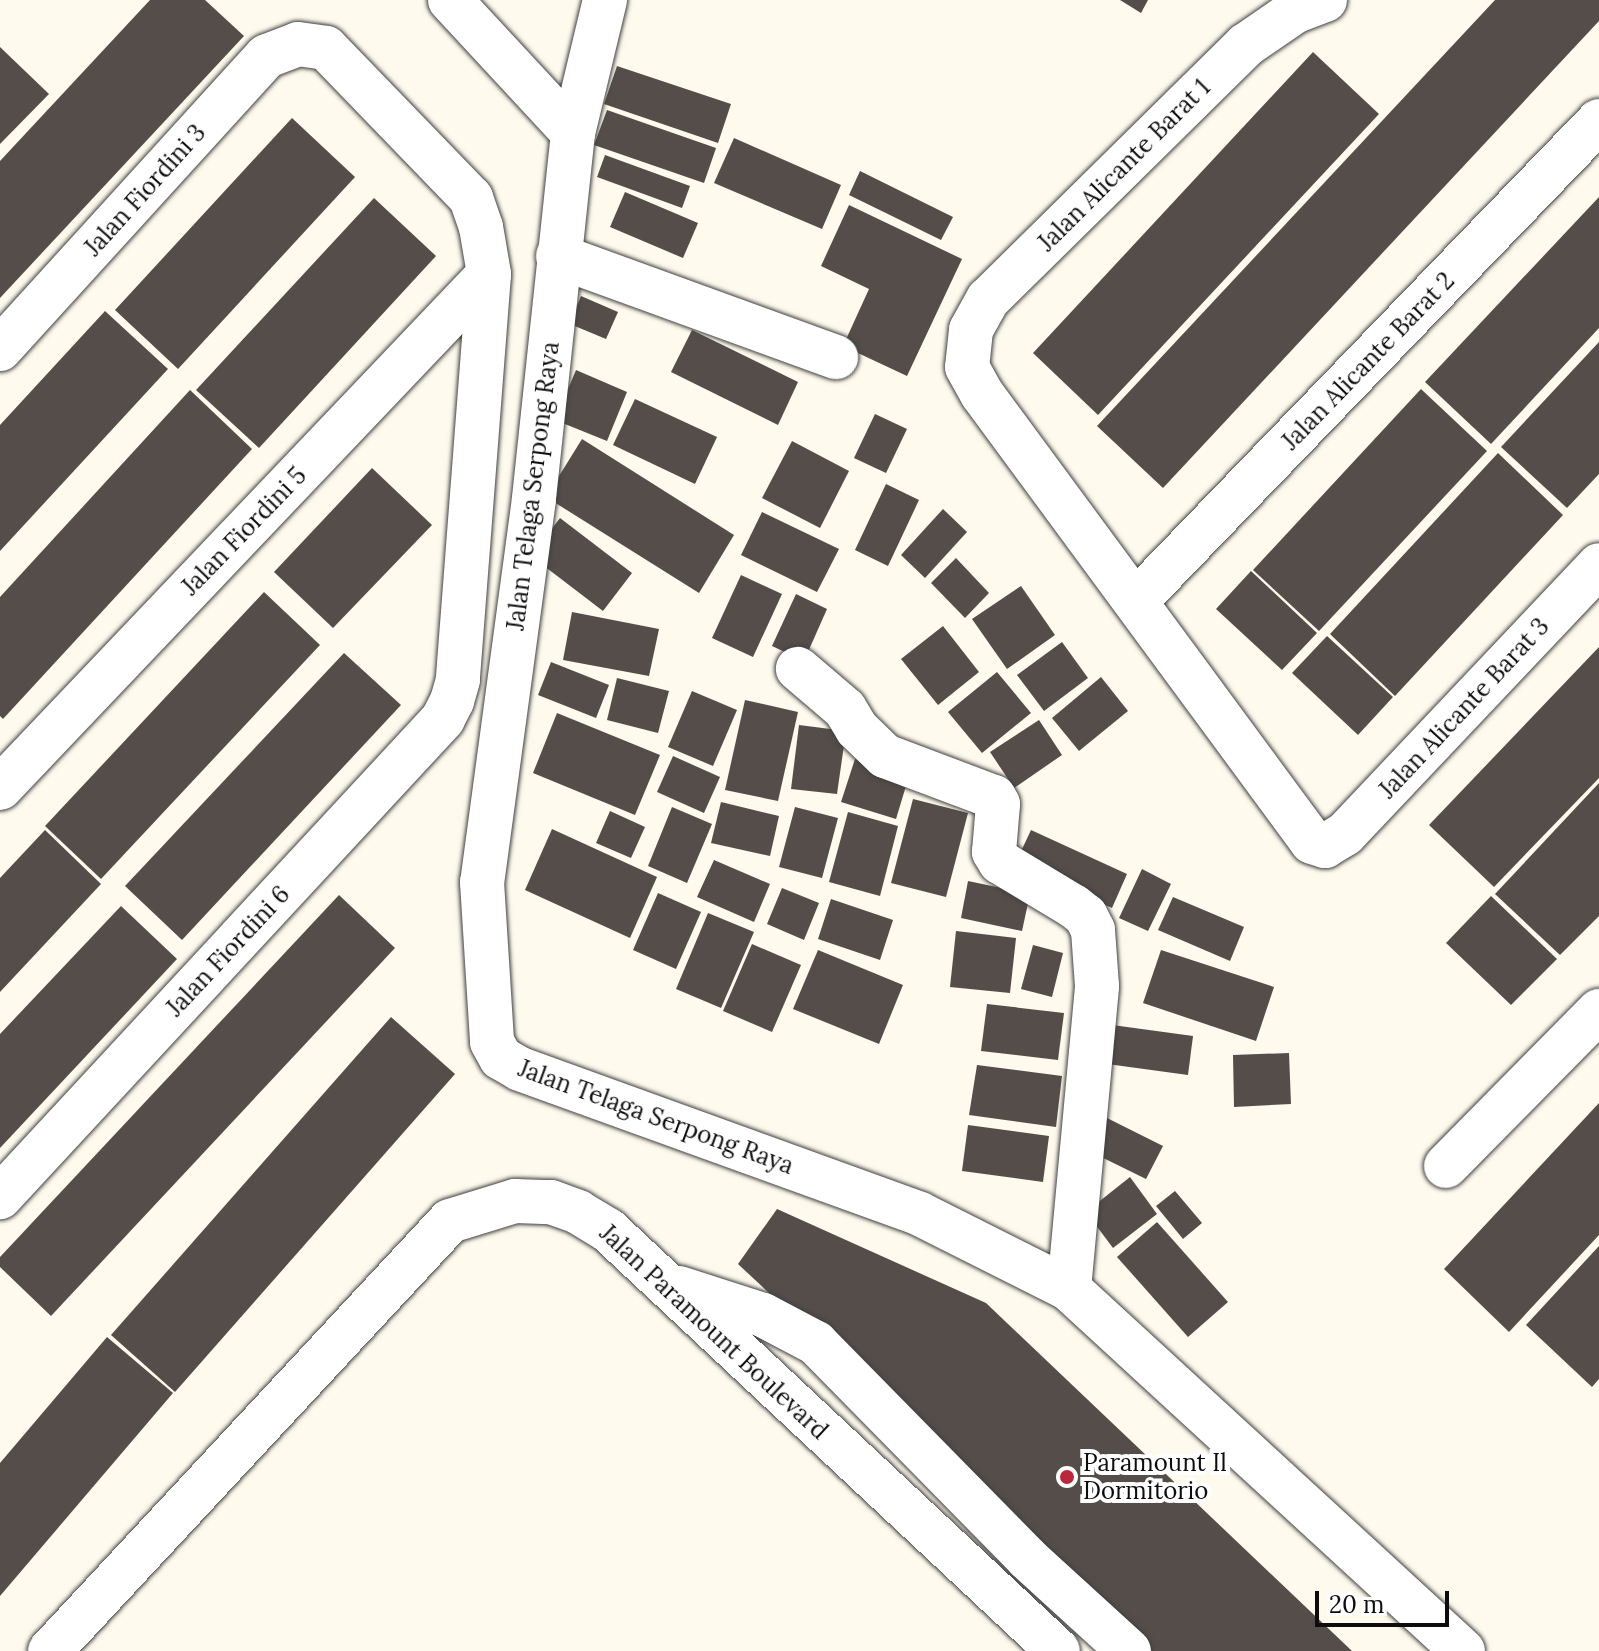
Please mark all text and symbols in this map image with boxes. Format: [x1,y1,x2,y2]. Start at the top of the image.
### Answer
street label: Jalan Alicante Barat 1 [1032,73,1216,257]
street label: Jalan Fiordini 3 [78,118,212,262]
street label: Jalan Alicante Barat 2 [1276,266,1460,456]
street label: Jalan Telaga Serpong Raya [501,340,565,632]
street label: Jalan Fiordini 5 [176,461,312,601]
street label: Jalan Alicante Barat 3 [1373,612,1555,804]
street label: Jalan Fiordini 6 [160,880,296,1022]
street label: Jalan Telaga Serpong Raya [515,1054,797,1180]
street label: Jalan Paramount Boulevard [594,1219,834,1445]
place label: Paramount Il Dormitorio [1083,1449,1227,1505]
marker: Paramount Il Dormitorio [1058,1468,1076,1486]
scale bar [1319,1575,1453,1625]
text: 20 m [1329,1589,1385,1620]

